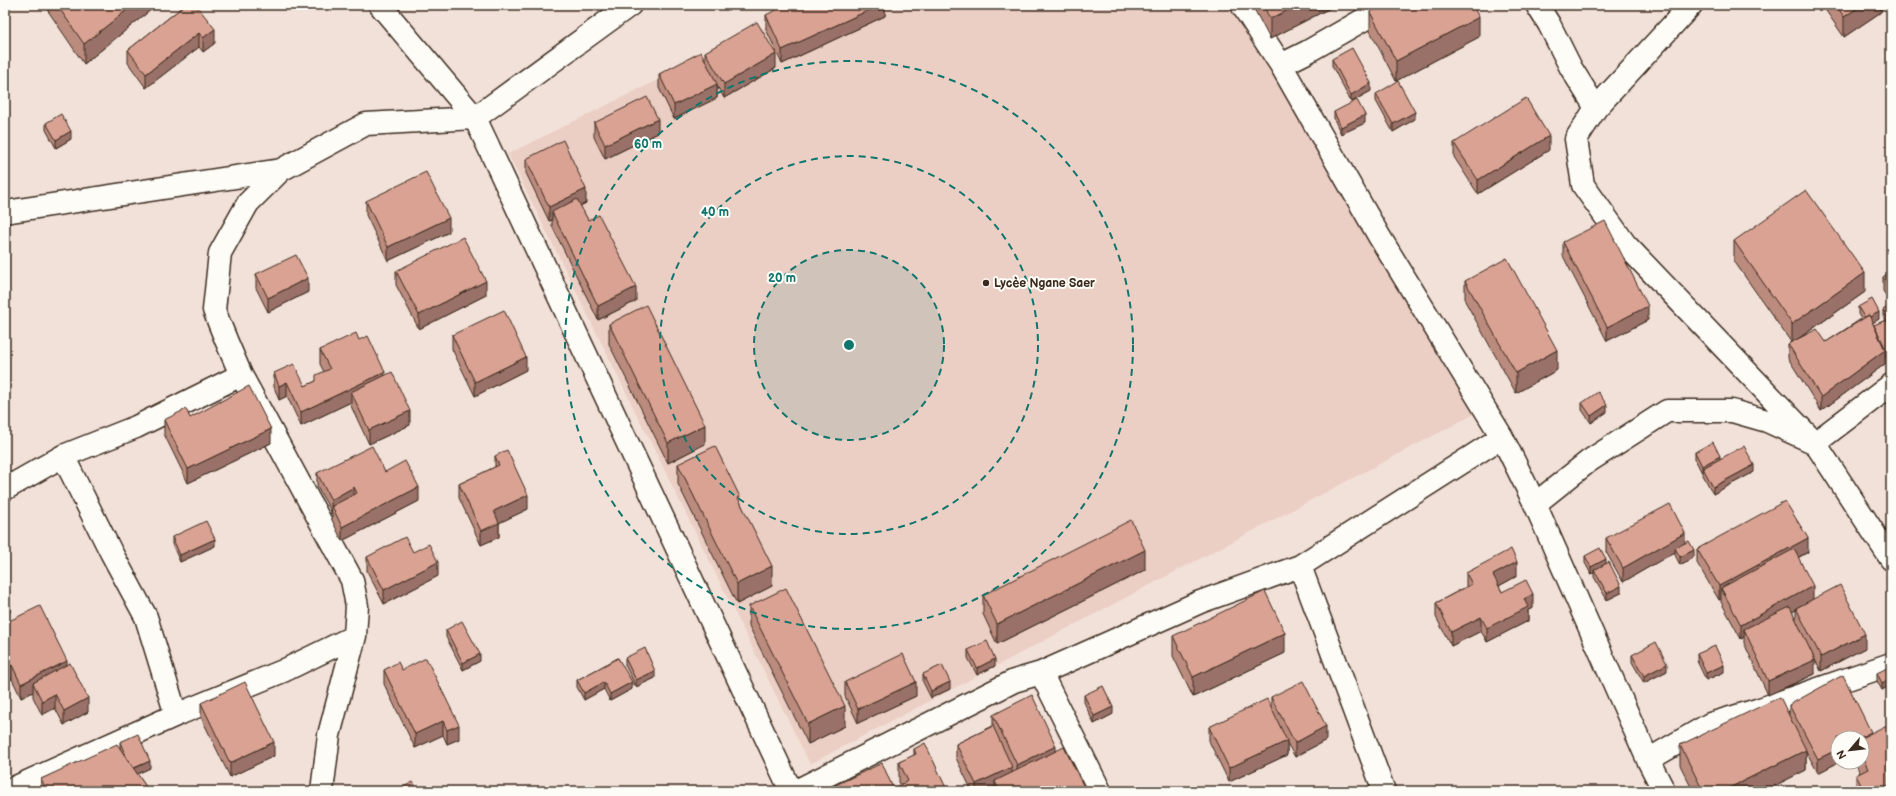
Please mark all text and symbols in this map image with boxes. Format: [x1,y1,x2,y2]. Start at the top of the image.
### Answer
text: 60 m [634,137,662,152]
text: 40 m [701,205,729,220]
text: 20 m [768,271,796,286]
place label: Lycèe Ngane Saer [994,276,1095,291]
marker: Lycèe Ngane Saer [981,278,991,288]
centre of rings [842,338,856,352]
north arrow [1830,730,1870,770]
text: N [1834,748,1849,761]

